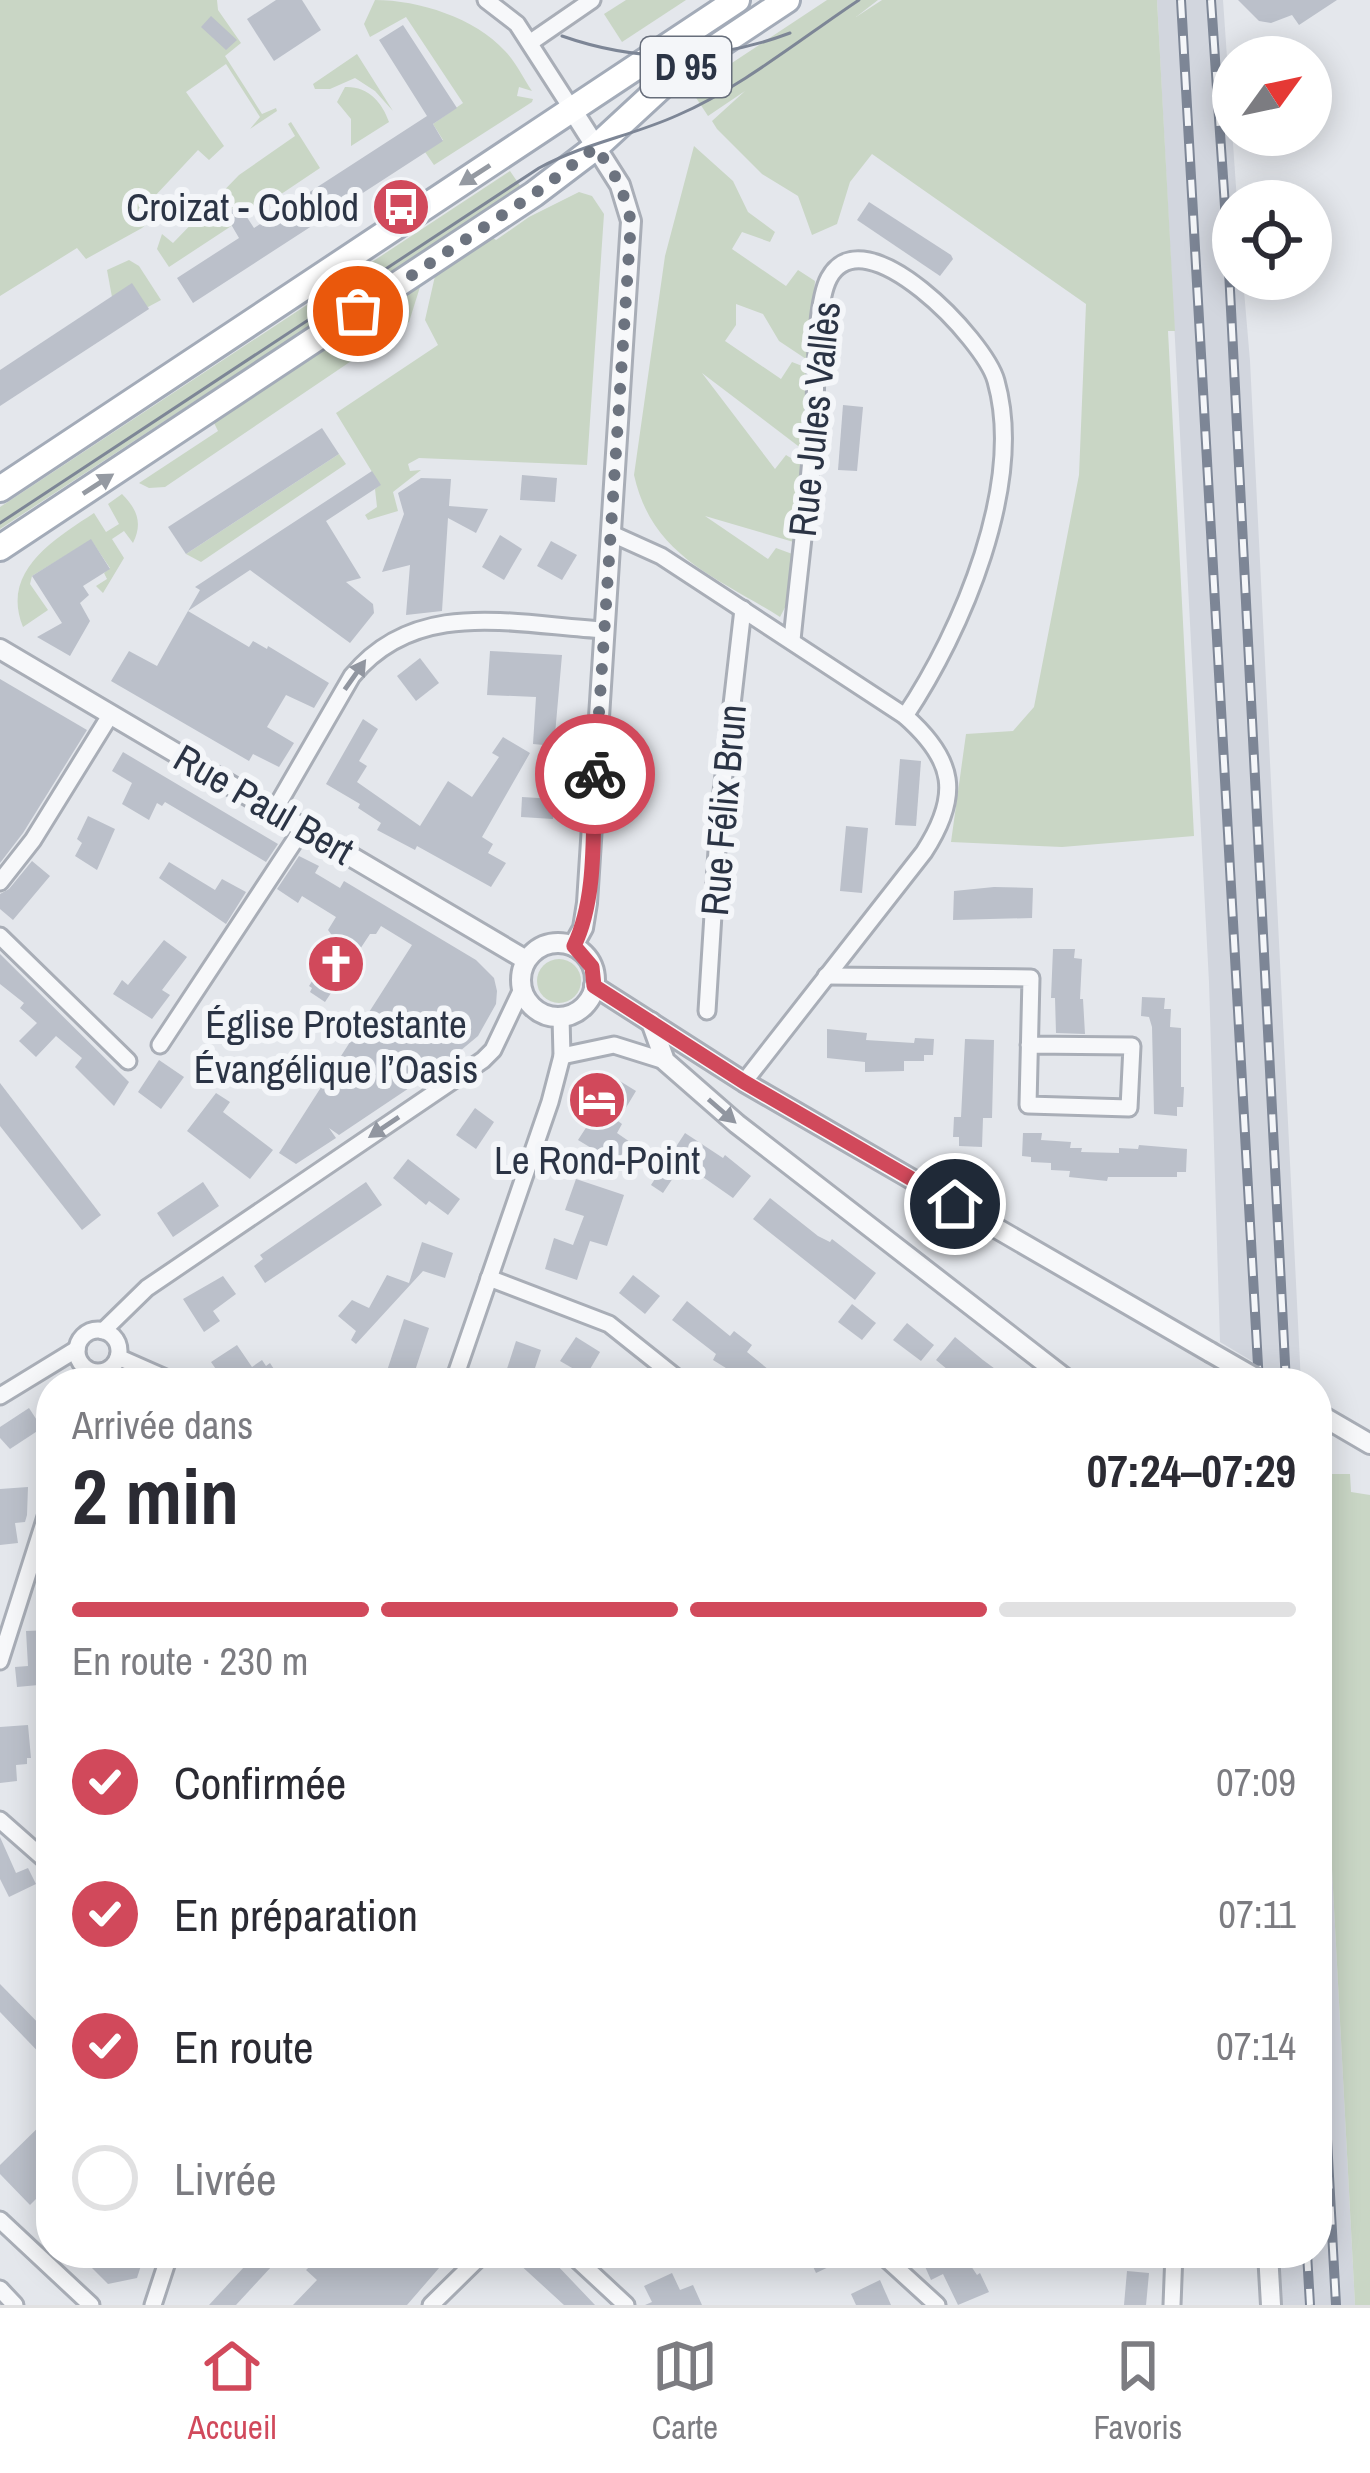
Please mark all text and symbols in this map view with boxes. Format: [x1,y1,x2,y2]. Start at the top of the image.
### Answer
north arrow [1212,36,1332,156]
map controls [1212,36,1332,300]
road number: D 95 [641,37,731,97]
one-way arrow [458,163,491,185]
bus stop icon: Croizat - Coblod [370,176,432,238]
button: locate [1212,180,1332,300]
place label: Croizat - Coblod [126,181,359,233]
pin [307,260,409,362]
icon: bag [325,278,391,344]
street label: Rue Jules Vallès [776,299,852,539]
one-way arrow [82,473,114,495]
one-way arrow [343,659,366,691]
street label: Rue Félix Brun [688,702,758,918]
courier [535,714,655,834]
street label: Rue Paul Bert [165,732,363,876]
icon: bike [562,741,628,807]
church icon: Église Protestante Évangélique l’Oasis [305,933,367,995]
place label: Église Protestante Évangélique l’Oasis [194,998,478,1095]
hotel icon: Le Rond-Point [566,1069,628,1131]
one-way arrow [707,1097,737,1123]
one-way arrow [368,1115,401,1138]
place label: Le Rond-Point [494,1134,700,1186]
pin [904,1153,1006,1255]
icon: home [922,1171,988,1237]
text: Arrivée dans [72,1399,253,1451]
text: 07:24–07:29 [1087,1440,1296,1501]
text: 2 min [72,1443,239,1548]
text: En route · 230 m [72,1635,308,1687]
icon: check [72,1749,138,1815]
text: Confirmée [174,1752,346,1813]
text: 07:09 [1216,1756,1296,1808]
icon: check [72,1881,138,1947]
text: En préparation [174,1884,418,1945]
text: 07:11 [1218,1888,1296,1940]
icon: check [72,2013,138,2079]
text: En route [174,2016,314,2077]
text: 07:14 [1216,2020,1296,2072]
text: Livrée [174,2148,277,2209]
tab: Accueil [188,2333,276,2449]
tab: Carte [652,2333,718,2449]
tab: Favoris [1093,2333,1182,2449]

